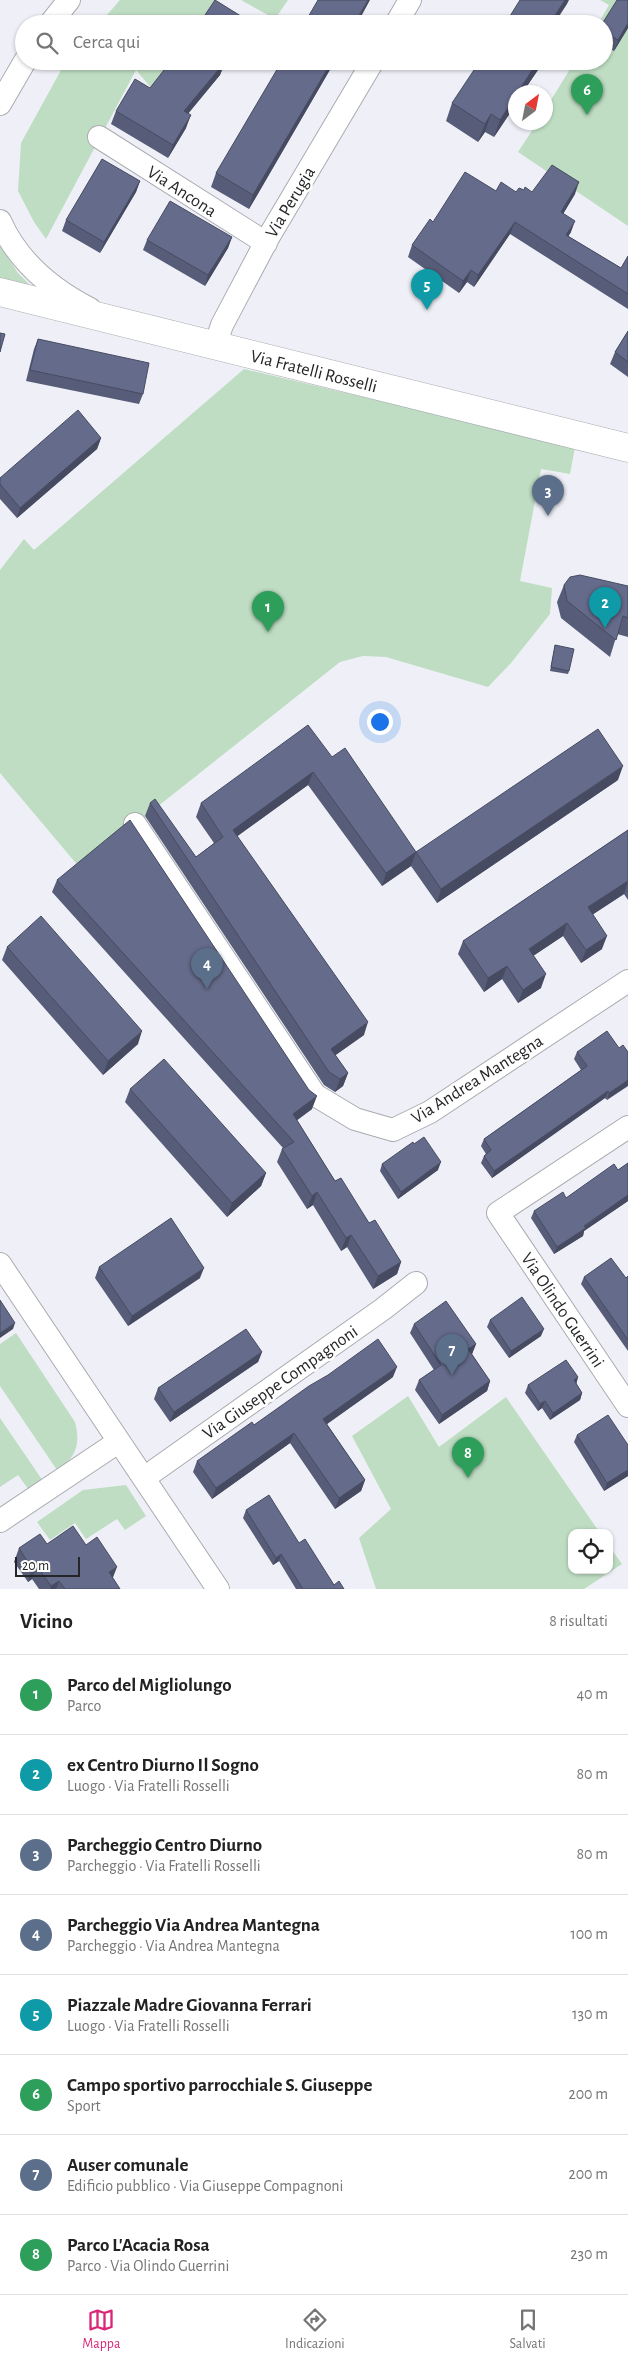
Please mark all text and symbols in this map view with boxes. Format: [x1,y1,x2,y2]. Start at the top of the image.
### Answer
search box [15,15,613,70]
icon: search [33,29,61,57]
text: Cerca qui [73,33,140,52]
pin: 6 [571,74,603,115]
north arrow [508,85,553,130]
street label: Via Ancona [144,163,219,221]
street label: Via Perugia [263,164,319,241]
pin: 5 [411,269,443,310]
street label: Via Fratelli Rosselli [249,348,379,396]
pin: 3 [532,475,564,516]
pin: 2 [589,587,621,628]
pin: 1 [252,591,284,632]
your location [367,709,393,735]
pin: 4 [191,948,223,989]
street label: Via Andrea Mantegna [409,1032,547,1128]
street label: Via Olindo Guerrini [517,1250,607,1371]
street label: Via Giuseppe Compagnoni [200,1323,361,1443]
pin: 7 [436,1334,468,1375]
pin: 8 [452,1437,484,1478]
map controls [568,1529,613,1574]
button: locate [568,1529,613,1574]
scale bar [15,1554,80,1577]
text: 20 m [22,1559,49,1573]
text: Vicino [20,1611,73,1632]
text: 8 risultati [549,1613,608,1629]
text: Parco del Migliolungo [67,1676,232,1695]
text: 1 [33,1686,39,1702]
text: 40 m [576,1686,608,1702]
text: Parco [67,1698,101,1714]
text: ex Centro Diurno Il Sogno [67,1756,259,1775]
text: 2 [32,1766,40,1782]
text: 80 m [577,1766,608,1782]
text: Luogo · Via Fratelli Rosselli [67,1778,230,1794]
text: Parcheggio Centro Diurno [67,1836,262,1855]
text: 3 [33,1846,39,1862]
text: 80 m [577,1846,608,1862]
text: Parcheggio · Via Fratelli Rosselli [67,1858,261,1874]
text: Parcheggio Via Andrea Mantegna [67,1916,320,1935]
text: 4 [32,1926,40,1942]
text: 100 m [570,1926,608,1942]
text: Parcheggio · Via Andrea Mantegna [67,1938,280,1954]
text: Piazzale Madre Giovanna Ferrari [67,1996,312,2015]
text: 5 [33,2006,39,2022]
text: 130 m [572,2006,608,2022]
text: Luogo · Via Fratelli Rosselli [67,2018,230,2034]
text: Campo sportivo parrocchiale S. Giuseppe [67,2076,372,2095]
text: 6 [32,2086,40,2102]
text: 200 m [568,2086,608,2102]
text: Sport [67,2098,101,2114]
text: Auser comunale [67,2156,189,2175]
text: 7 [33,2166,39,2182]
text: 200 m [568,2166,608,2182]
text: Edificio pubblico · Via Giuseppe Compagnoni [67,2178,343,2194]
text: Parco L'Acacia Rosa [67,2236,210,2255]
text: 8 [32,2246,40,2262]
text: 230 m [570,2246,608,2262]
text: Parco · Via Olindo Guerrini [67,2258,229,2274]
tab: Mappa [82,2306,120,2353]
tab: Indicazioni [285,2306,345,2353]
tab: Salvati [509,2306,546,2353]

